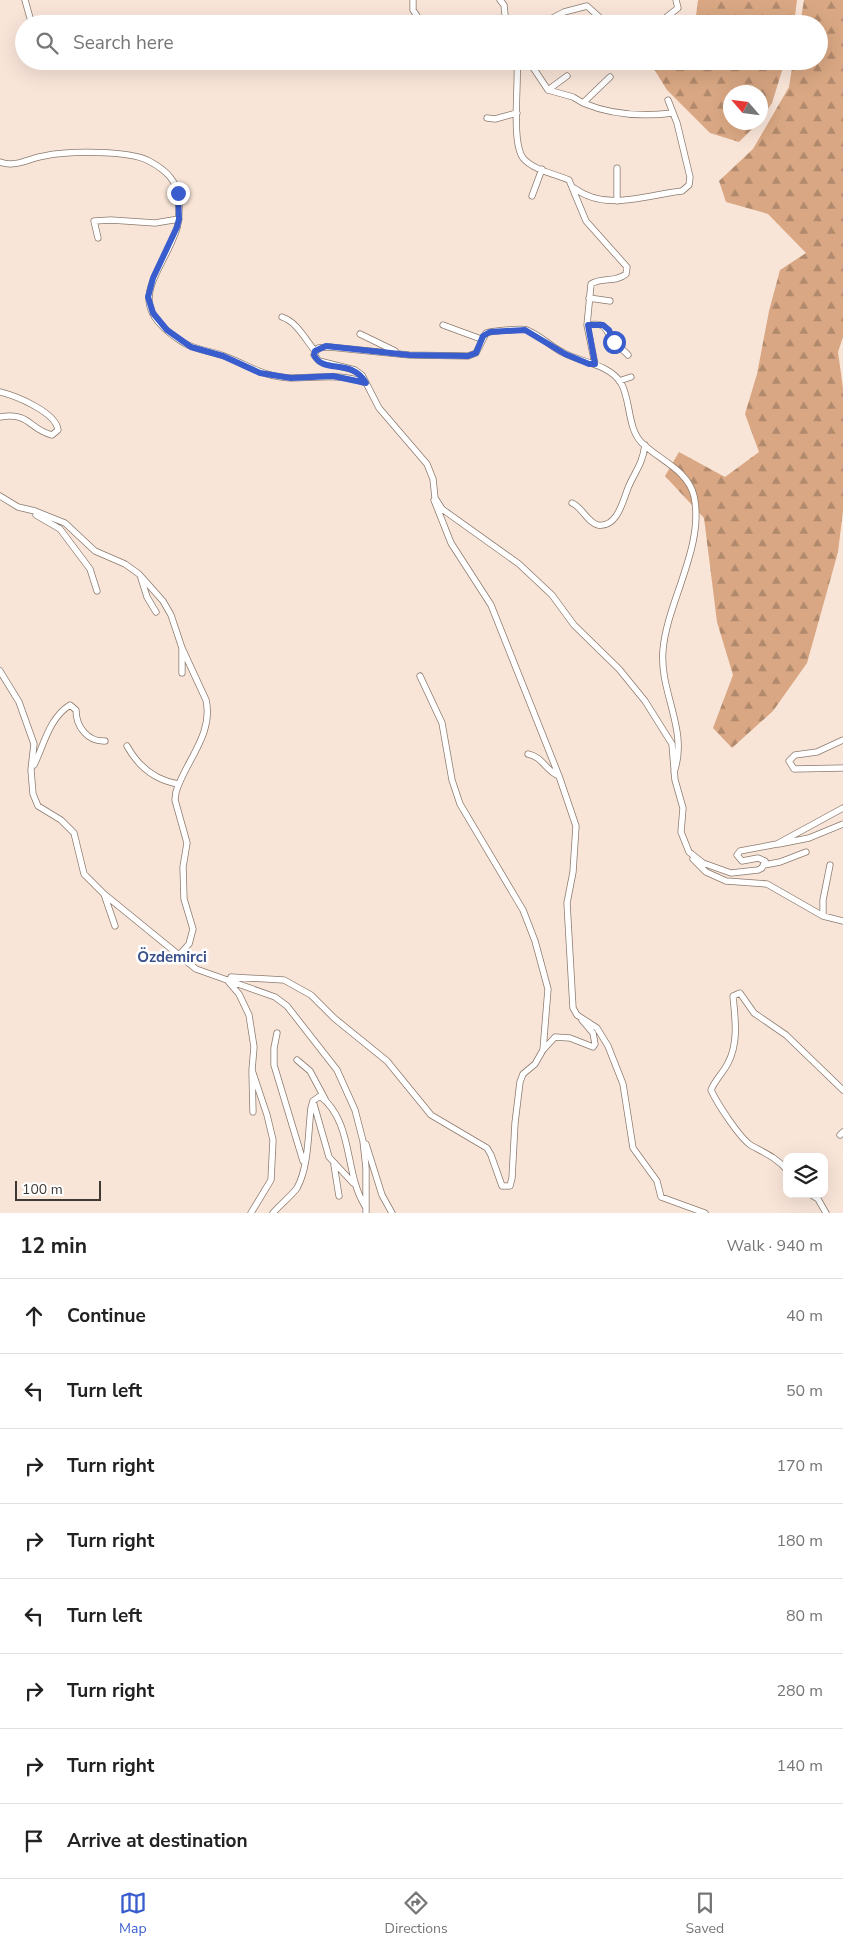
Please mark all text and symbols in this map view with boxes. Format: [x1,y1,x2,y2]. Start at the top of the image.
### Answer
search box [15,15,828,70]
icon: search [33,29,61,57]
text: Search here [73,30,174,56]
north arrow [723,85,768,130]
route end [167,182,190,205]
route start [603,331,626,354]
district label: Özdemirci [137,947,207,967]
map controls [783,1153,828,1198]
button: layers [783,1153,828,1198]
scale bar [15,1178,101,1201]
text: 100 m [22,1180,63,1199]
text: 12 min [20,1232,87,1260]
text: Walk · 940 m [727,1235,823,1257]
icon: ahead [20,1302,48,1330]
text: Continue [67,1303,146,1329]
text: 40 m [786,1305,823,1327]
icon: left [20,1377,48,1405]
text: Turn left [67,1378,142,1404]
text: 50 m [786,1380,823,1402]
icon: right [20,1452,48,1480]
text: Turn right [67,1453,154,1479]
text: 170 m [776,1455,823,1477]
icon: right [20,1527,48,1555]
text: Turn right [67,1528,154,1554]
text: 180 m [776,1530,823,1552]
icon: left [20,1602,48,1630]
text: Turn left [67,1603,142,1629]
text: 80 m [786,1605,823,1627]
icon: right [20,1677,48,1705]
text: Turn right [67,1678,154,1704]
text: 280 m [776,1680,823,1702]
icon: right [20,1752,48,1780]
text: Turn right [67,1753,154,1779]
text: 140 m [776,1755,823,1777]
icon: arrive [20,1827,48,1855]
text: Arrive at destination [67,1828,248,1854]
tab: Map [119,1889,147,1938]
tab: Directions [385,1889,448,1938]
tab: Saved [685,1889,724,1938]

